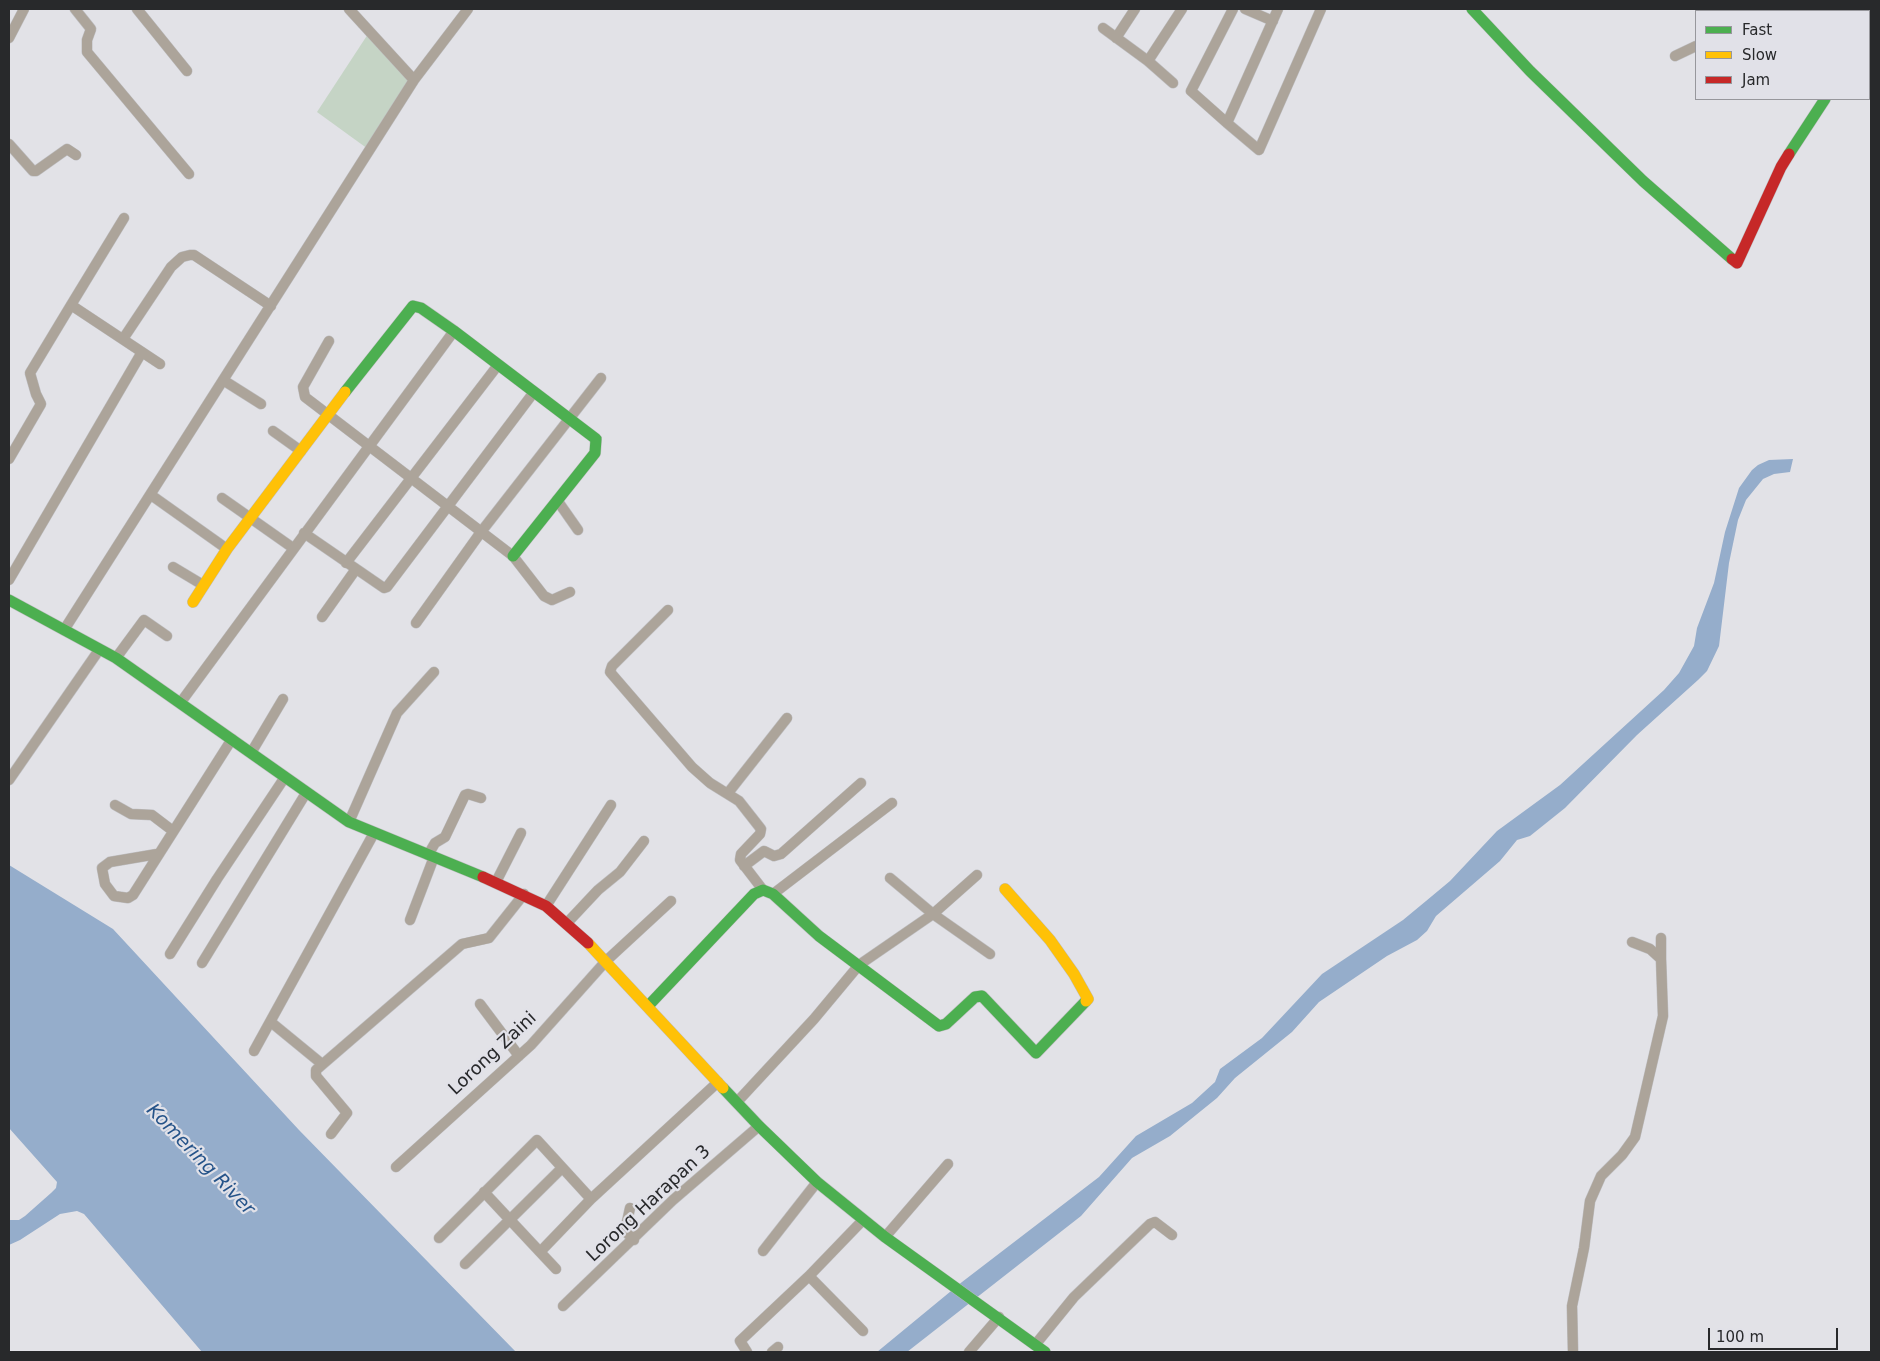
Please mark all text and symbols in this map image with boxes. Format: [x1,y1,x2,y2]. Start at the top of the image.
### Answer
legend [1695,10,1870,100]
text: Fast [1742,21,1772,39]
text: Slow [1742,46,1777,64]
text: Jam [1742,71,1770,89]
street label: Lorong Zaini [445,1008,541,1100]
water label: Komering River [141,1100,259,1220]
street label: Lorong Harapan 3 [583,1141,715,1267]
scale bar [1710,1318,1840,1350]
text: 100 m [1716,1328,1764,1346]

